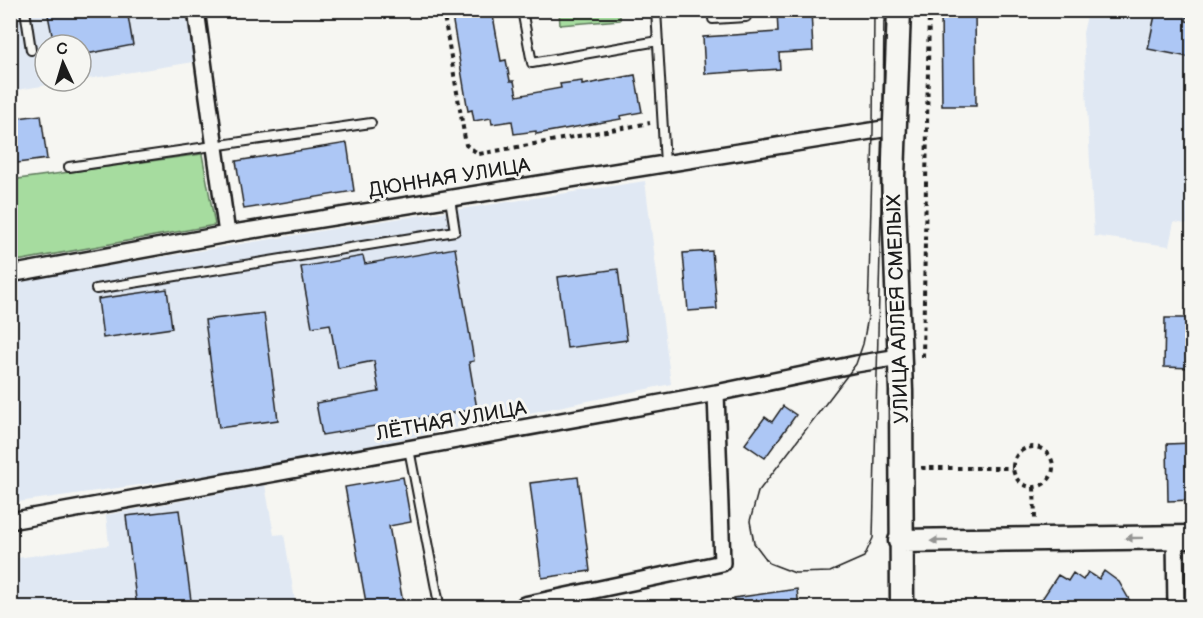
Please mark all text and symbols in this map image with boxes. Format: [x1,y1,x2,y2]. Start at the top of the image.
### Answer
north arrow [33,33,93,93]
text: С [56,40,68,59]
street label: ДЮННАЯ УЛИЦА [367,153,532,203]
street label: УЛИЦА АЛЛЕЯ СМЕЛЫХ [882,194,914,424]
street label: ЛЁТНАЯ УЛИЦА [373,395,529,446]
one-way arrow [1125,533,1144,543]
one-way arrow [930,536,949,546]

